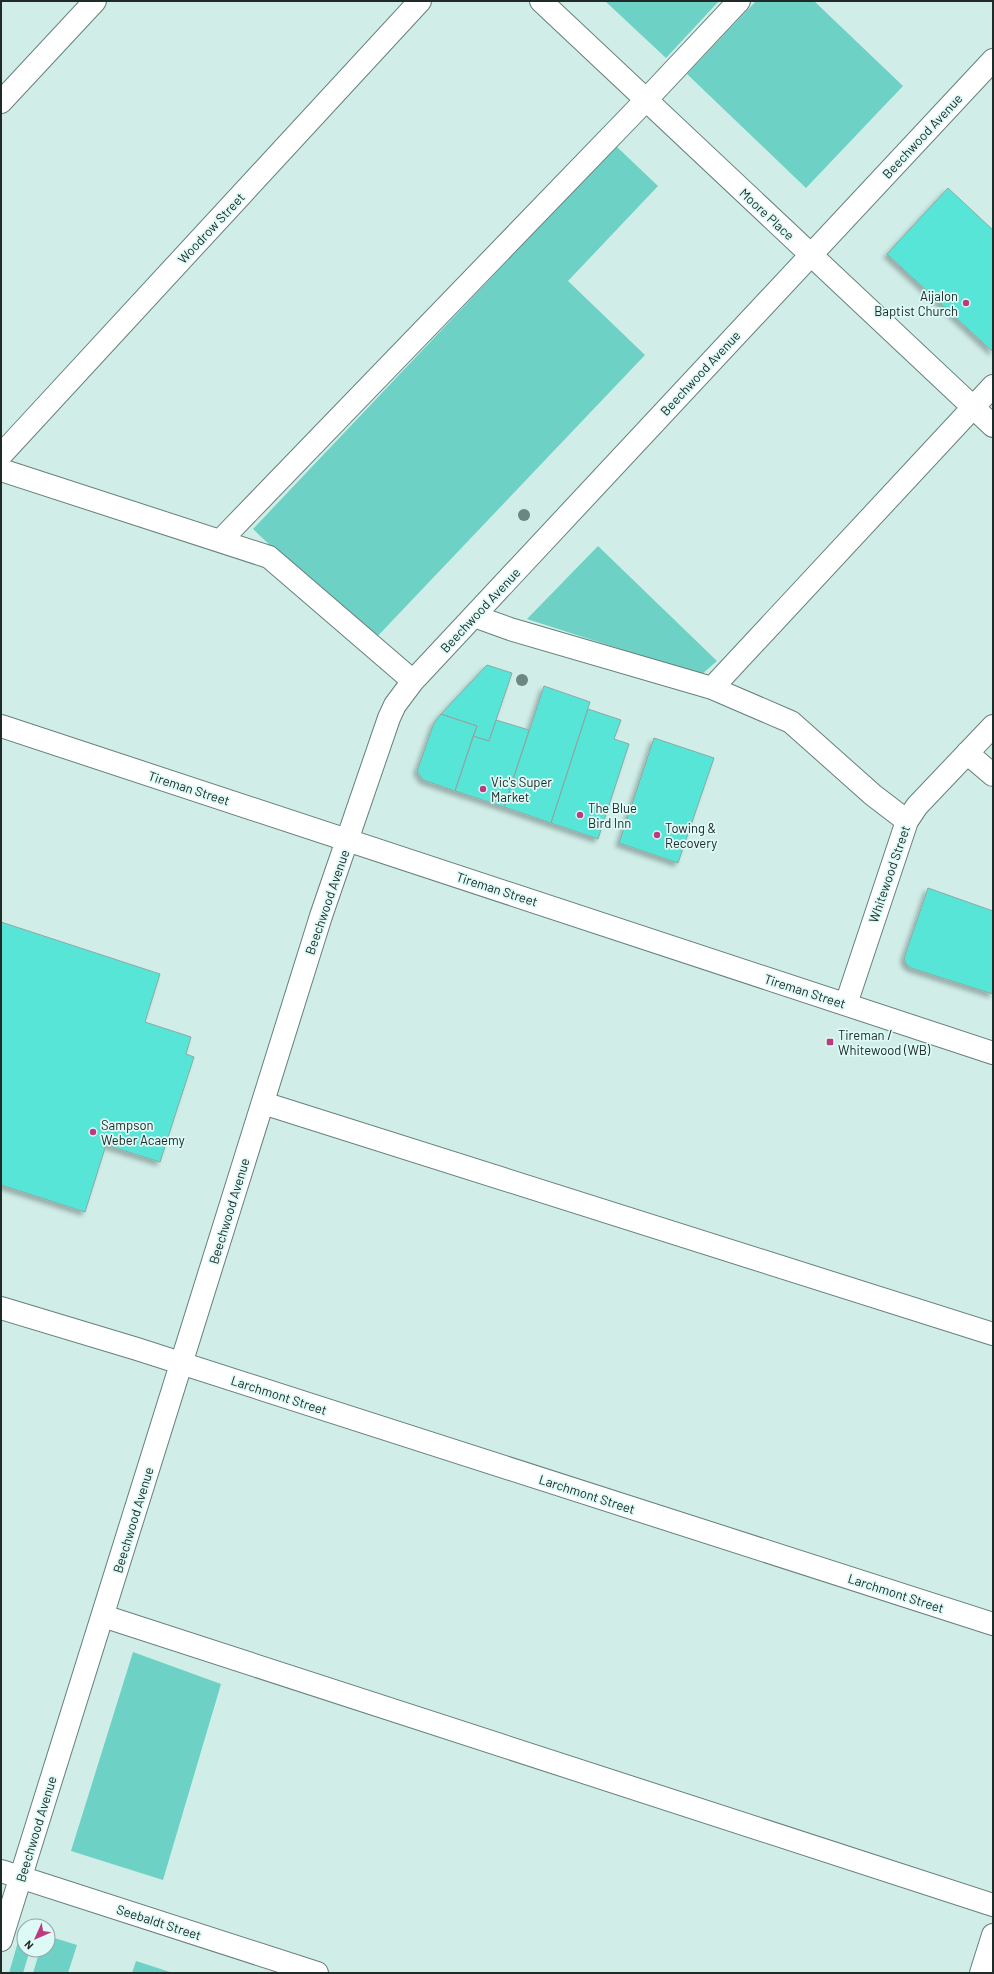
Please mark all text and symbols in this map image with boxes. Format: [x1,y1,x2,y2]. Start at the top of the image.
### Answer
street label: Beechwood Avenue [879,90,965,182]
street label: Moore Place [736,185,798,243]
street label: Woodrow Street [174,189,248,267]
place label: Aijalon Baptist Church [874,288,958,319]
marker: Aijalon Baptist Church [961,298,971,308]
street label: Beechwood Avenue [657,327,743,419]
street label: Beechwood Avenue [437,564,523,656]
street label: Tireman Street [146,767,232,809]
place label: Vic's Super Market [491,774,552,805]
marker: Vic's Super Market [478,784,488,794]
place label: The Blue Bird Inn [588,800,637,831]
marker: The Blue Bird Inn [575,810,585,820]
place label: Towing & Recovery [665,820,717,851]
street label: Whitewood Street [865,823,913,925]
marker: Towing & Recovery [652,830,662,840]
street label: Beechwood Avenue [302,847,352,957]
street label: Tireman Street [454,868,540,910]
street label: Tireman Street [762,970,848,1012]
place label: Tireman / Whitewood (WB) [838,1027,931,1058]
marker: Tireman / Whitewood (WB) [825,1037,835,1047]
place label: Sampson Weber Acaemy [101,1117,185,1148]
marker: Sampson Weber Acaemy [88,1127,98,1137]
street label: Beechwood Avenue [205,1156,253,1266]
street label: Larchmont Street [229,1372,329,1418]
street label: Beechwood Avenue [109,1465,157,1575]
street label: Larchmont Street [537,1471,637,1517]
street label: Larchmont Street [846,1570,946,1616]
street label: Beechwood Avenue [12,1774,60,1884]
street label: Seebaldt Street [115,1901,203,1943]
north arrow [16,1918,56,1958]
text: N [21,1938,36,1953]

